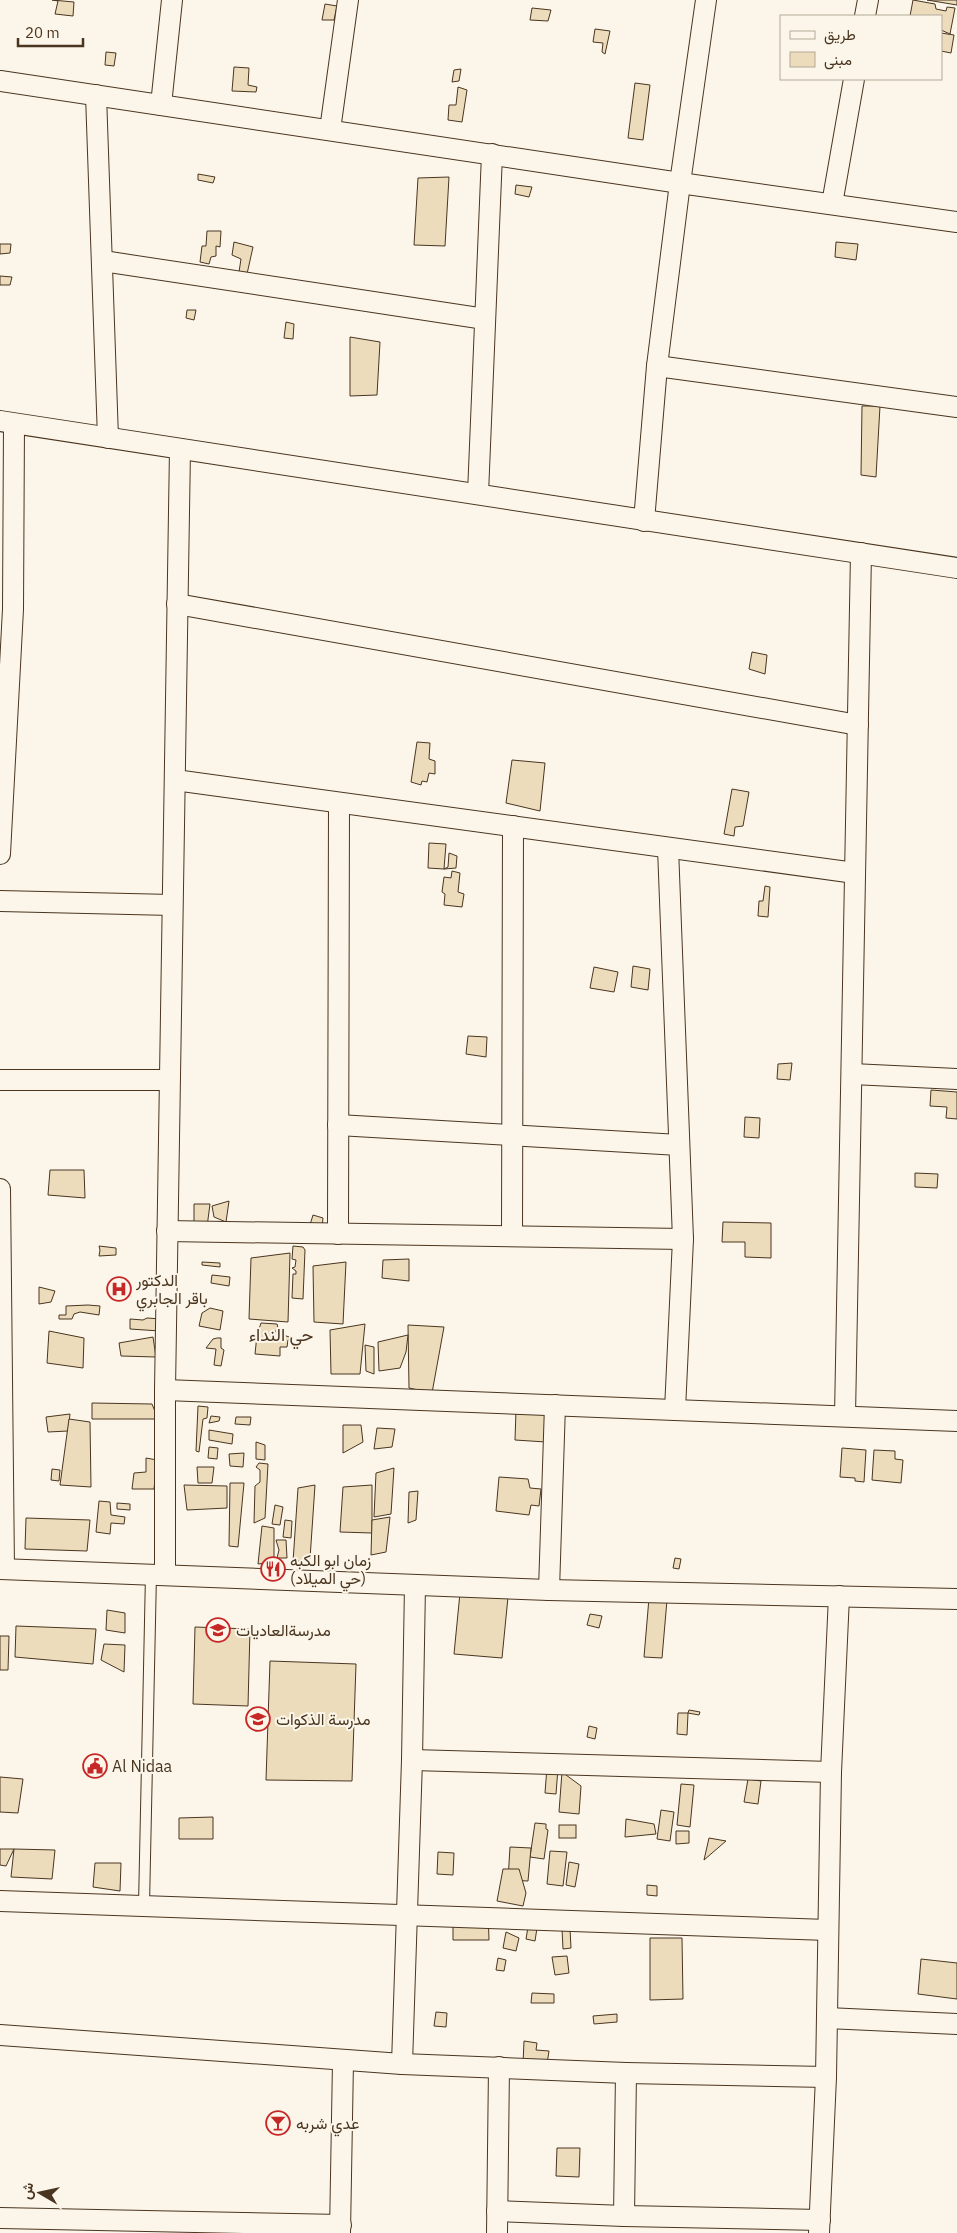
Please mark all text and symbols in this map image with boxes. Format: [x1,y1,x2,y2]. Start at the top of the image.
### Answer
scale bar [18,15,82,47]
legend [780,15,942,80]
text: 20 m [25,23,60,42]
text: طريق [824,25,856,45]
text: مبنى [824,50,852,70]
place label: الدكتور باقر الجابري [135,1270,208,1312]
hospital icon: الدكتور باقر الجابري [106,1276,132,1302]
district label: حي النداء [249,1323,313,1350]
place label: زمان ابو الكبه (حي الميلاد) [290,1550,371,1592]
restaurant icon: زمان ابو الكبه (حي الميلاد) [260,1556,286,1582]
school or university icon: مدرسةالعاديات [205,1617,231,1643]
place label: مدرسةالعاديات [236,1620,331,1641]
school or university icon: مدرسة الذكوات [245,1706,271,1732]
place label: مدرسة الذكوات [276,1709,371,1730]
public building icon: Al Nidaa [82,1753,108,1779]
place label: Al Nidaa [112,1756,173,1776]
bar icon: عدي شربه [265,2110,291,2136]
place label: عدي شربه [296,2113,359,2137]
north arrow [15,2168,65,2218]
text: ش [17,2181,37,2201]

